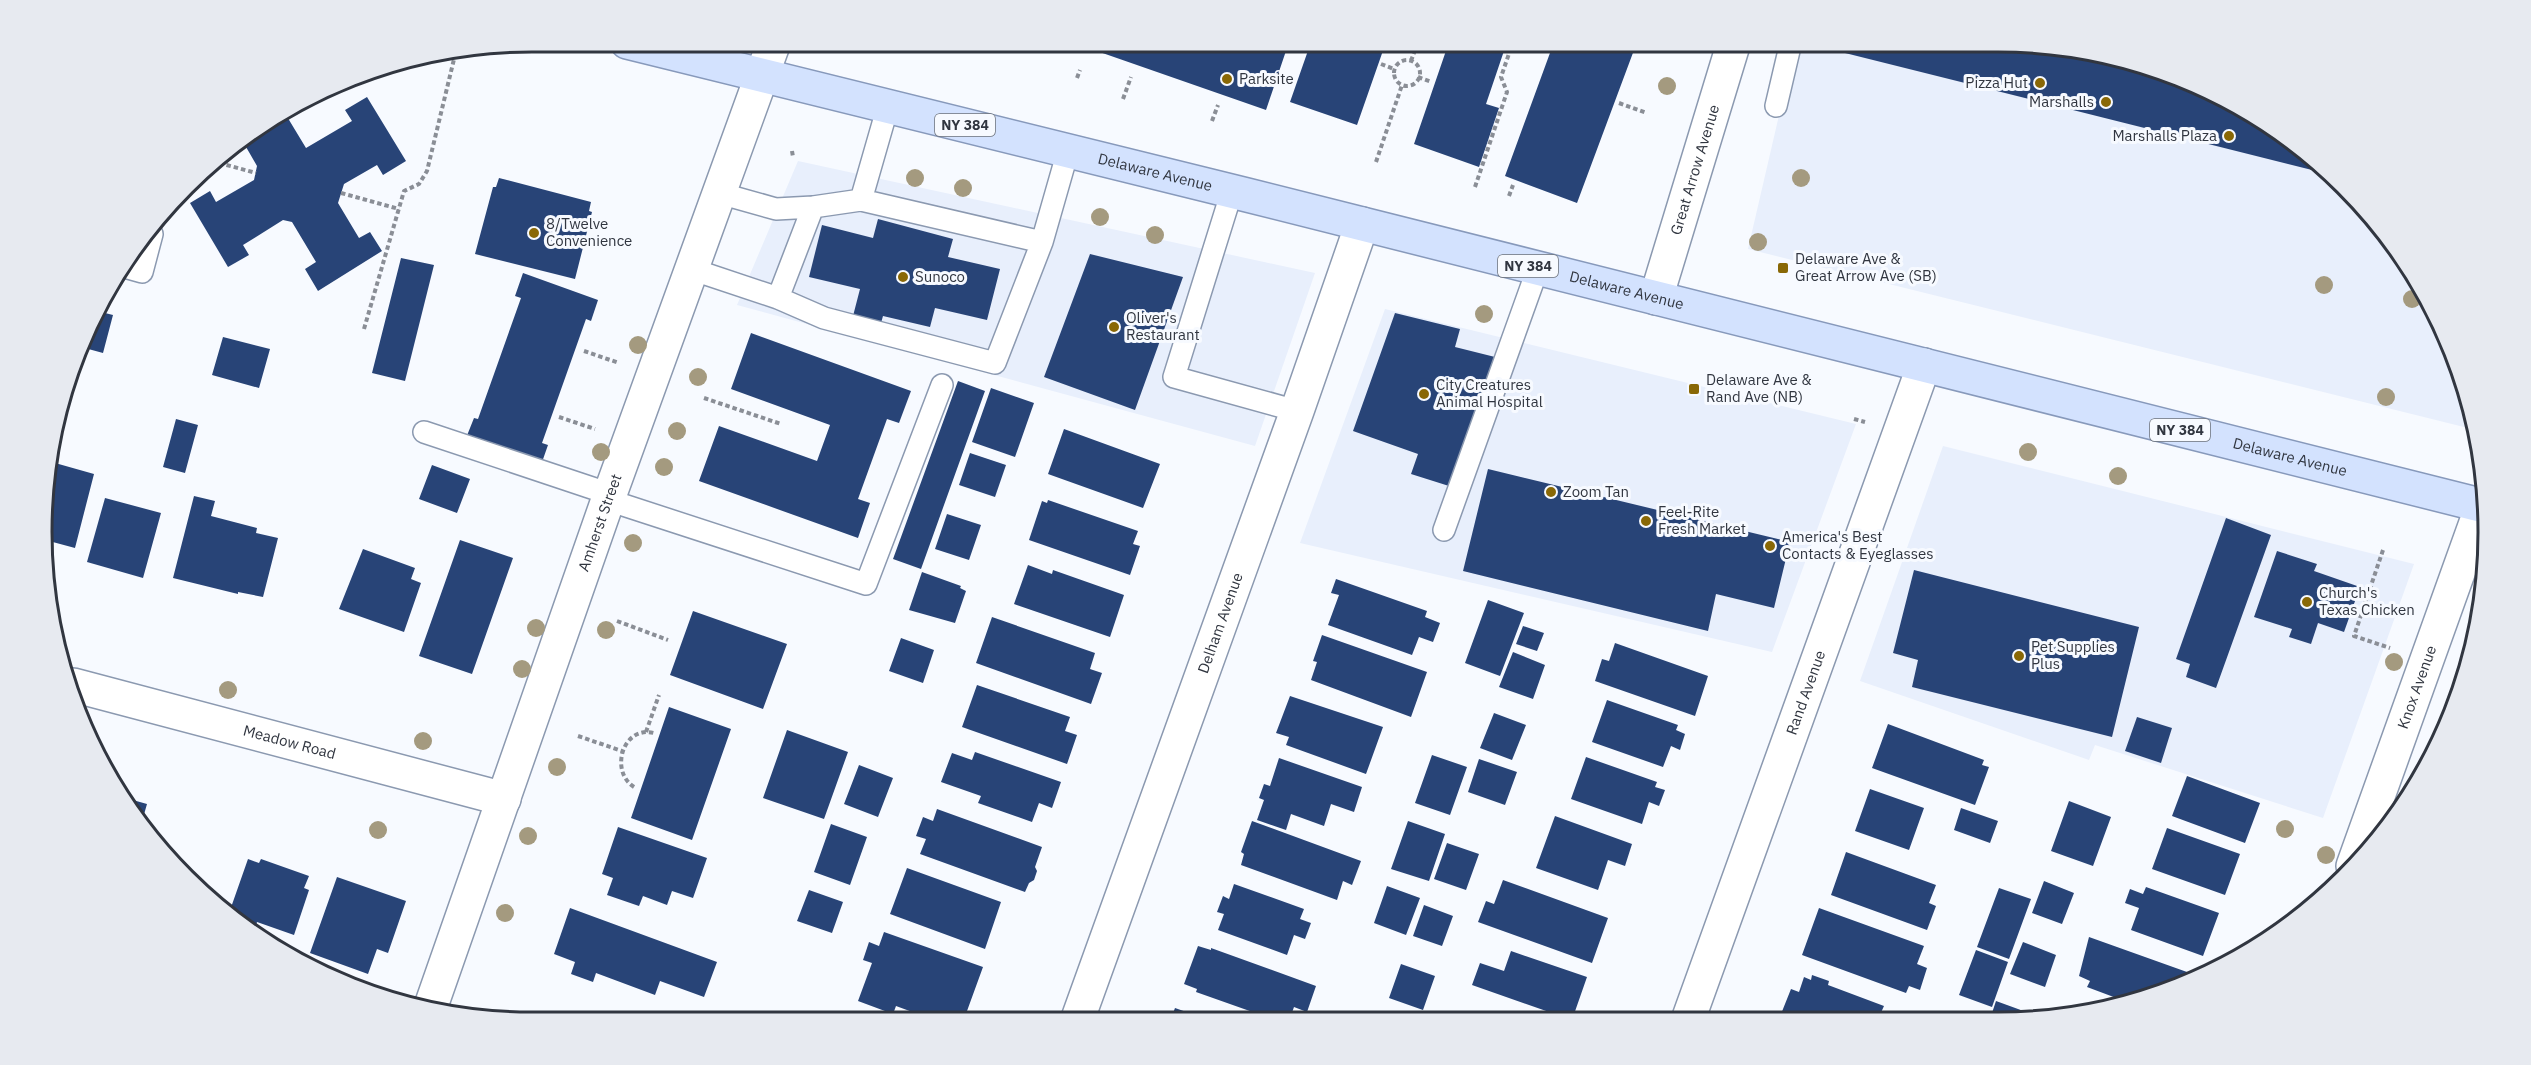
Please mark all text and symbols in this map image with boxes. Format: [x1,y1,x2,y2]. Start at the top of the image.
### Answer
place label: Parksite [1239,69,1294,88]
marker: Parksite [1220,72,1234,86]
place label: Pizza Hut [1965,73,2028,92]
marker: Pizza Hut [2033,76,2047,90]
place label: Marshalls [2029,92,2094,111]
marker: Marshalls [2099,95,2113,109]
street label: Great Arrow Avenue [1666,102,1723,237]
road number: NY 384 [935,114,995,136]
place label: Marshalls Plaza [2112,126,2217,145]
marker: Marshalls Plaza [2222,129,2236,143]
street label: Delaware Avenue [1096,149,1214,195]
place label: 8/Twelve Convenience [546,214,632,250]
marker: 8/Twelve Convenience [527,226,541,240]
place label: Delaware Ave & Great Arrow Ave (SB) [1795,249,1937,285]
road number: NY 384 [1498,255,1558,277]
marker: Delaware Ave & Great Arrow Ave (SB) [1776,261,1790,275]
street label: Delaware Avenue [1568,266,1686,313]
place label: Sunoco [915,267,965,286]
marker: Sunoco [896,270,910,284]
place label: Oliver's Restaurant [1126,308,1200,344]
marker: Oliver's Restaurant [1107,320,1121,334]
place label: Delaware Ave & Rand Ave (NB) [1706,370,1812,406]
place label: City Creatures Animal Hospital [1436,375,1543,411]
marker: Delaware Ave & Rand Ave (NB) [1687,382,1701,396]
marker: City Creatures Animal Hospital [1417,387,1431,401]
road number: NY 384 [2150,419,2210,441]
street label: Delaware Avenue [2231,433,2349,480]
street label: Amherst Street [574,471,626,574]
place label: Zoom Tan [1563,482,1629,501]
marker: Zoom Tan [1544,485,1558,499]
place label: Feel-Rite Fresh Market [1658,502,1746,538]
marker: Feel-Rite Fresh Market [1639,514,1653,528]
place label: America's Best Contacts & Eyeglasses [1782,527,1934,563]
marker: America's Best Contacts & Eyeglasses [1763,539,1777,553]
street label: Delham Avenue [1193,570,1247,676]
place label: Church's Texas Chicken [2319,583,2415,619]
marker: Church's Texas Chicken [2300,595,2314,609]
place label: Pet Supplies Plus [2031,637,2115,673]
street label: Knox Avenue [2393,643,2440,731]
street label: Rand Avenue [1782,648,1829,737]
marker: Pet Supplies Plus [2012,649,2026,663]
street label: Meadow Road [241,720,338,763]

